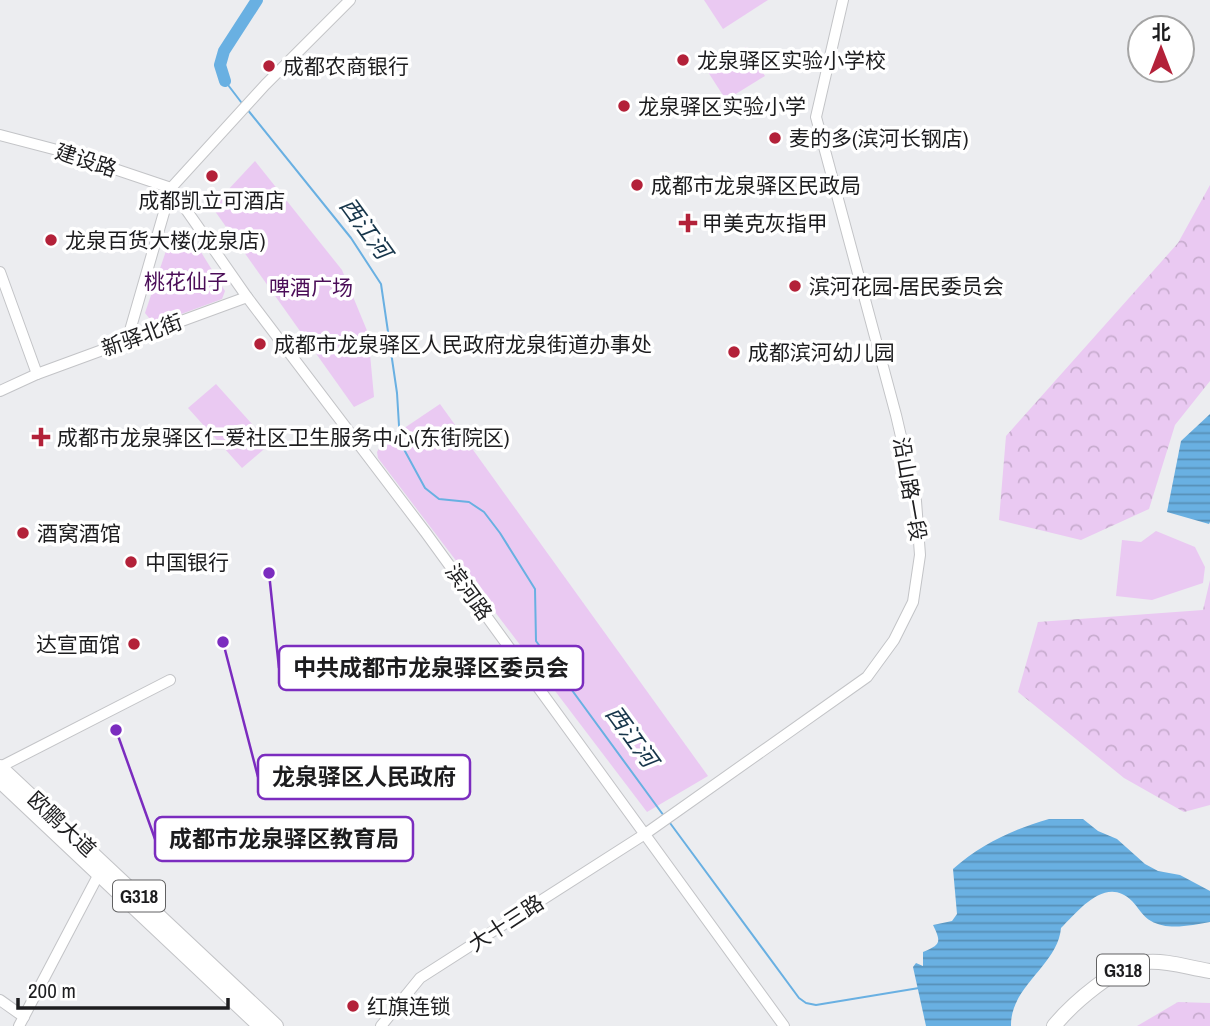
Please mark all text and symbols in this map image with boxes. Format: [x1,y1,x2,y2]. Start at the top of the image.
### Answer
north arrow [1126,14,1196,84]
text: 北 [1151,19,1171,45]
place label: 龙泉驿区实验小学校 [697,46,886,75]
place label: 成都农商银行 [283,52,409,81]
marker: 龙泉驿区实验小学校 [675,52,691,68]
marker: 成都农商银行 [261,58,277,74]
place label: 龙泉驿区实验小学 [638,92,806,121]
marker: 龙泉驿区实验小学 [616,98,632,114]
place label: 麦的多(滨河长钢店) [789,124,968,153]
marker: 麦的多(滨河长钢店) [767,130,783,146]
street label: 建设路 [52,136,120,184]
marker: 成都凯立可酒店 [204,168,220,184]
place label: 成都市龙泉驿区民政局 [651,171,861,200]
marker: 成都市龙泉驿区民政局 [629,177,645,193]
place label: 成都凯立可酒店 [139,186,286,215]
water label: 西江河 [333,191,401,268]
place label: 甲美克灰指甲 [702,209,828,238]
marker: 甲美克灰指甲 [680,215,696,231]
place label: 龙泉百货大楼(龙泉店) [65,226,265,255]
marker: 龙泉百货大楼(龙泉店) [43,232,59,248]
park label: 桃花仙子 [144,267,228,296]
place label: 滨河花园-居民委员会 [809,272,1004,301]
park label: 啤酒广场 [269,273,353,302]
marker: 滨河花园-居民委员会 [787,278,803,294]
street label: 新驿北街 [98,307,186,363]
place label: 成都市龙泉驿区人民政府龙泉街道办事处 [274,330,652,359]
marker: 成都市龙泉驿区人民政府龙泉街道办事处 [252,336,268,352]
place label: 成都滨河幼儿园 [748,338,895,367]
marker: 成都滨河幼儿园 [726,344,742,360]
place label: 成都市龙泉驿区仁爱社区卫生服务中心(东街院区) [57,423,509,452]
marker: 成都市龙泉驿区仁爱社区卫生服务中心(东街院区) [31,427,51,447]
street label: 沿山路一段 [887,435,933,543]
place label: 酒窝酒馆 [37,519,121,548]
marker: 酒窝酒馆 [15,525,31,541]
place label: 中国银行 [145,548,229,577]
marker: 中国银行 [123,554,139,570]
street label: 滨河路 [439,558,499,626]
place label: 达宣面馆 [36,630,120,659]
marker: 达宣面馆 [126,636,142,652]
callout: 中共成都市龙泉驿区委员会 [279,646,583,690]
text: 中共成都市龙泉驿区委员会 [293,652,569,683]
water label: 西江河 [599,699,667,776]
callout: 龙泉驿区人民政府 [258,755,470,799]
text: 龙泉驿区人民政府 [272,761,456,792]
street label: 欧鹏大道 [21,785,103,863]
callout: 成都市龙泉驿区教育局 [155,817,413,861]
text: 成都市龙泉驿区教育局 [169,823,399,854]
road number: G318 [113,880,165,912]
street label: 大十三路 [463,888,549,958]
road number: G318 [1097,954,1149,986]
scale bar [18,967,228,1011]
text: 200 m [28,976,76,1005]
place label: 红旗连锁 [367,992,451,1021]
marker: 红旗连锁 [345,998,361,1014]

